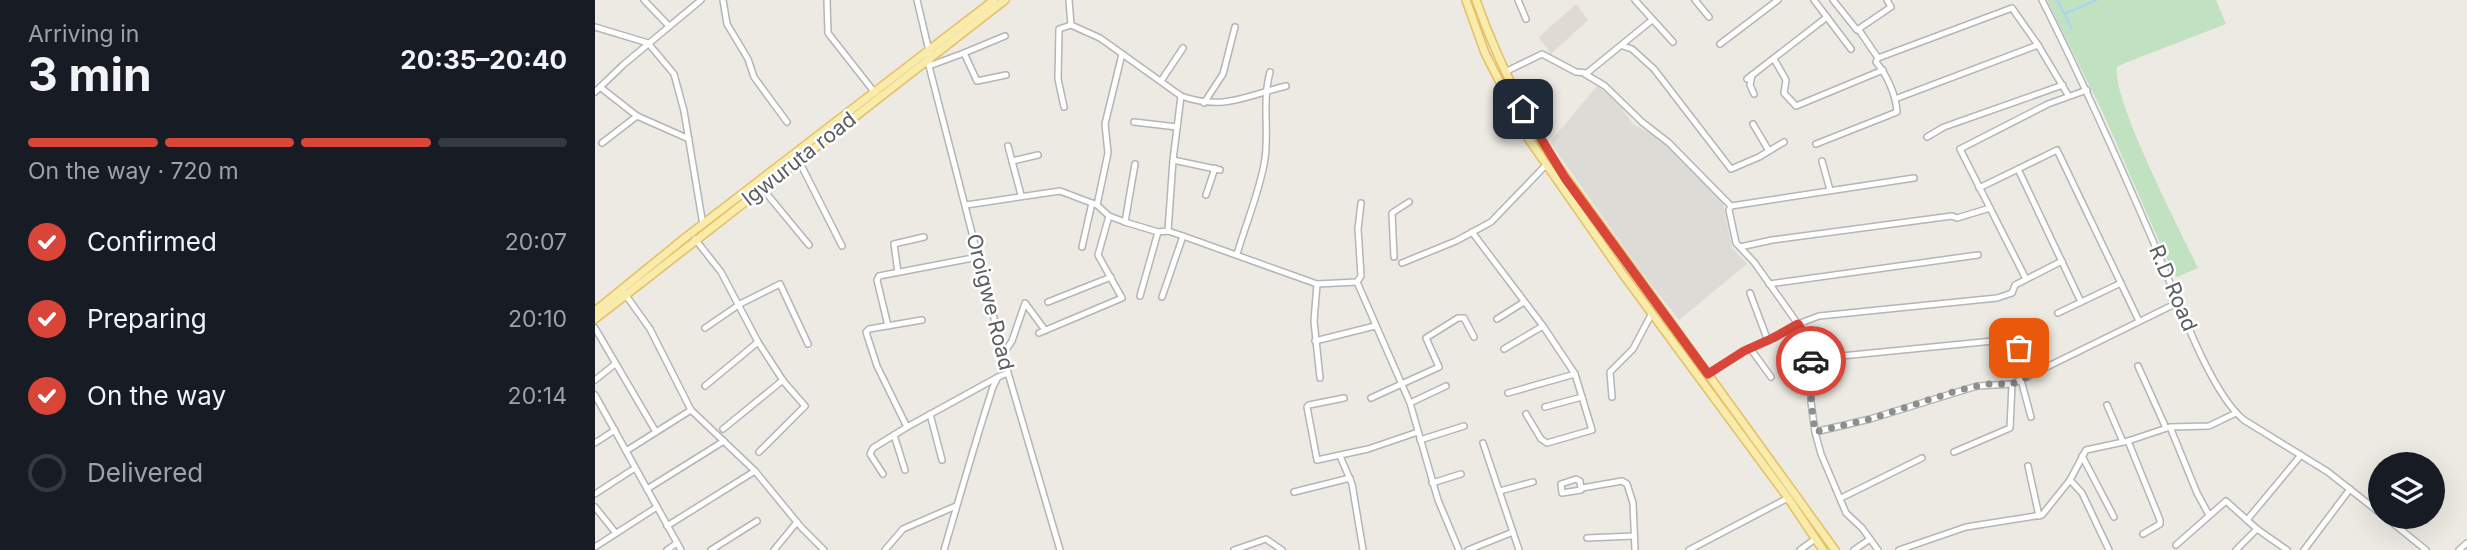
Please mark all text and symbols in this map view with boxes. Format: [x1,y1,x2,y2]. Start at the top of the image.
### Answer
text: Arriving in [28,20,139,48]
text: 20:35–20:40 [400,44,567,75]
text: 3 min [28,46,152,102]
pin [1493,79,1553,139]
icon: home [1504,90,1542,128]
street label: Igwuruta road [737,106,861,211]
text: On the way · 720 m [28,157,239,185]
icon: check [28,223,66,261]
text: Confirmed [87,226,217,257]
text: 20:07 [505,228,567,256]
street label: Oroigwe Road [961,231,1020,373]
street label: R.D Road [2144,241,2203,335]
icon: check [28,300,66,338]
text: Preparing [87,303,207,334]
text: 20:10 [508,305,567,333]
pin [1989,318,2049,378]
courier [1776,326,1846,396]
icon: bag [2000,329,2038,367]
icon: car [1792,342,1830,380]
icon: check [28,377,66,415]
text: On the way [87,380,226,411]
text: 20:14 [508,382,567,410]
map controls [2368,452,2445,529]
button: layers [2368,452,2445,529]
text: Delivered [87,457,203,488]

